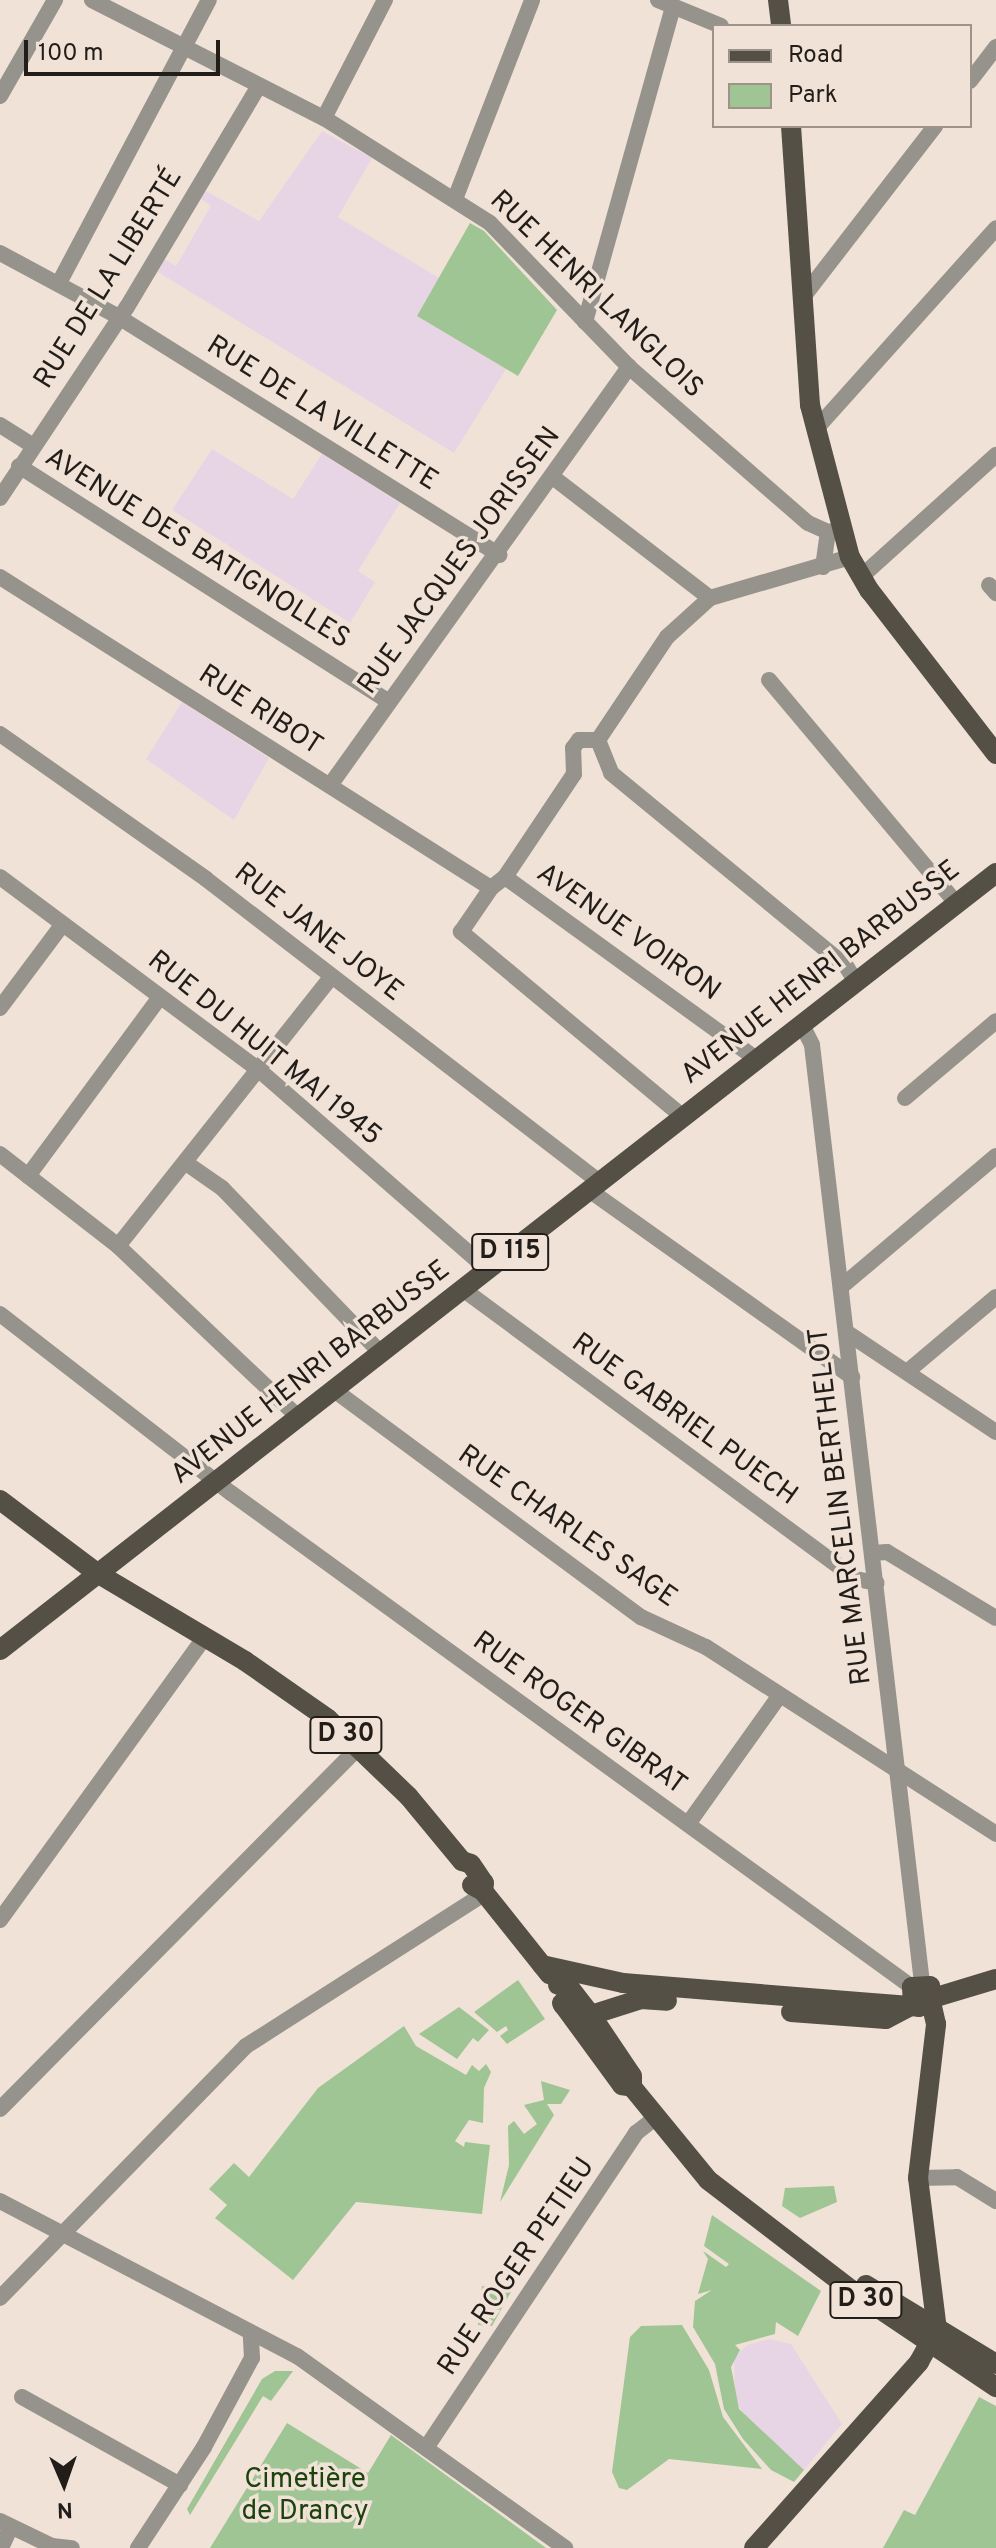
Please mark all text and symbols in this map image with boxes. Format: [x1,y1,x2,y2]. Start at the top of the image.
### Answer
scale bar [28,24,224,74]
legend [712,24,972,128]
text: 100 m [38,39,104,69]
text: Road [788,41,844,71]
text: Park [788,81,838,111]
street label: RUE DE LA LIBERTÉ [27,162,191,396]
street label: RUE HENRI LANGLOIS [482,184,710,406]
street label: RUE DE LA VILLETTE [199,329,445,499]
street label: RUE JACQUES JORISSEN [352,421,568,701]
street label: AVENUE DES BATIGNOLLES [38,441,356,657]
street label: RUE RIBOT [192,658,328,764]
street label: AVENUE HENRI BARBUSSE [675,854,967,1092]
street label: RUE JANE JOYE [227,857,409,1009]
street label: AVENUE VOIRON [529,857,727,1009]
street label: RUE DU HUIT MAI 1945 [140,944,388,1154]
road number: D 115 [470,1230,550,1274]
street label: AVENUE HENRI BARBUSSE [165,1254,457,1492]
street label: RUE MARCELIN BERTHELOT [802,1325,880,1687]
street label: RUE GABRIEL PUECH [564,1327,804,1513]
street label: RUE CHARLES SAGE [451,1439,683,1615]
street label: RUE ROGER GIBRAT [465,1625,693,1803]
road number: D 30 [308,1713,384,1757]
street label: RUE ROGER PETIEU [432,2152,602,2382]
road number: D 30 [828,2278,904,2322]
north arrow [24,2444,104,2524]
park label: Cimetière de Drancy [241,2463,369,2529]
text: N [56,2495,73,2522]

